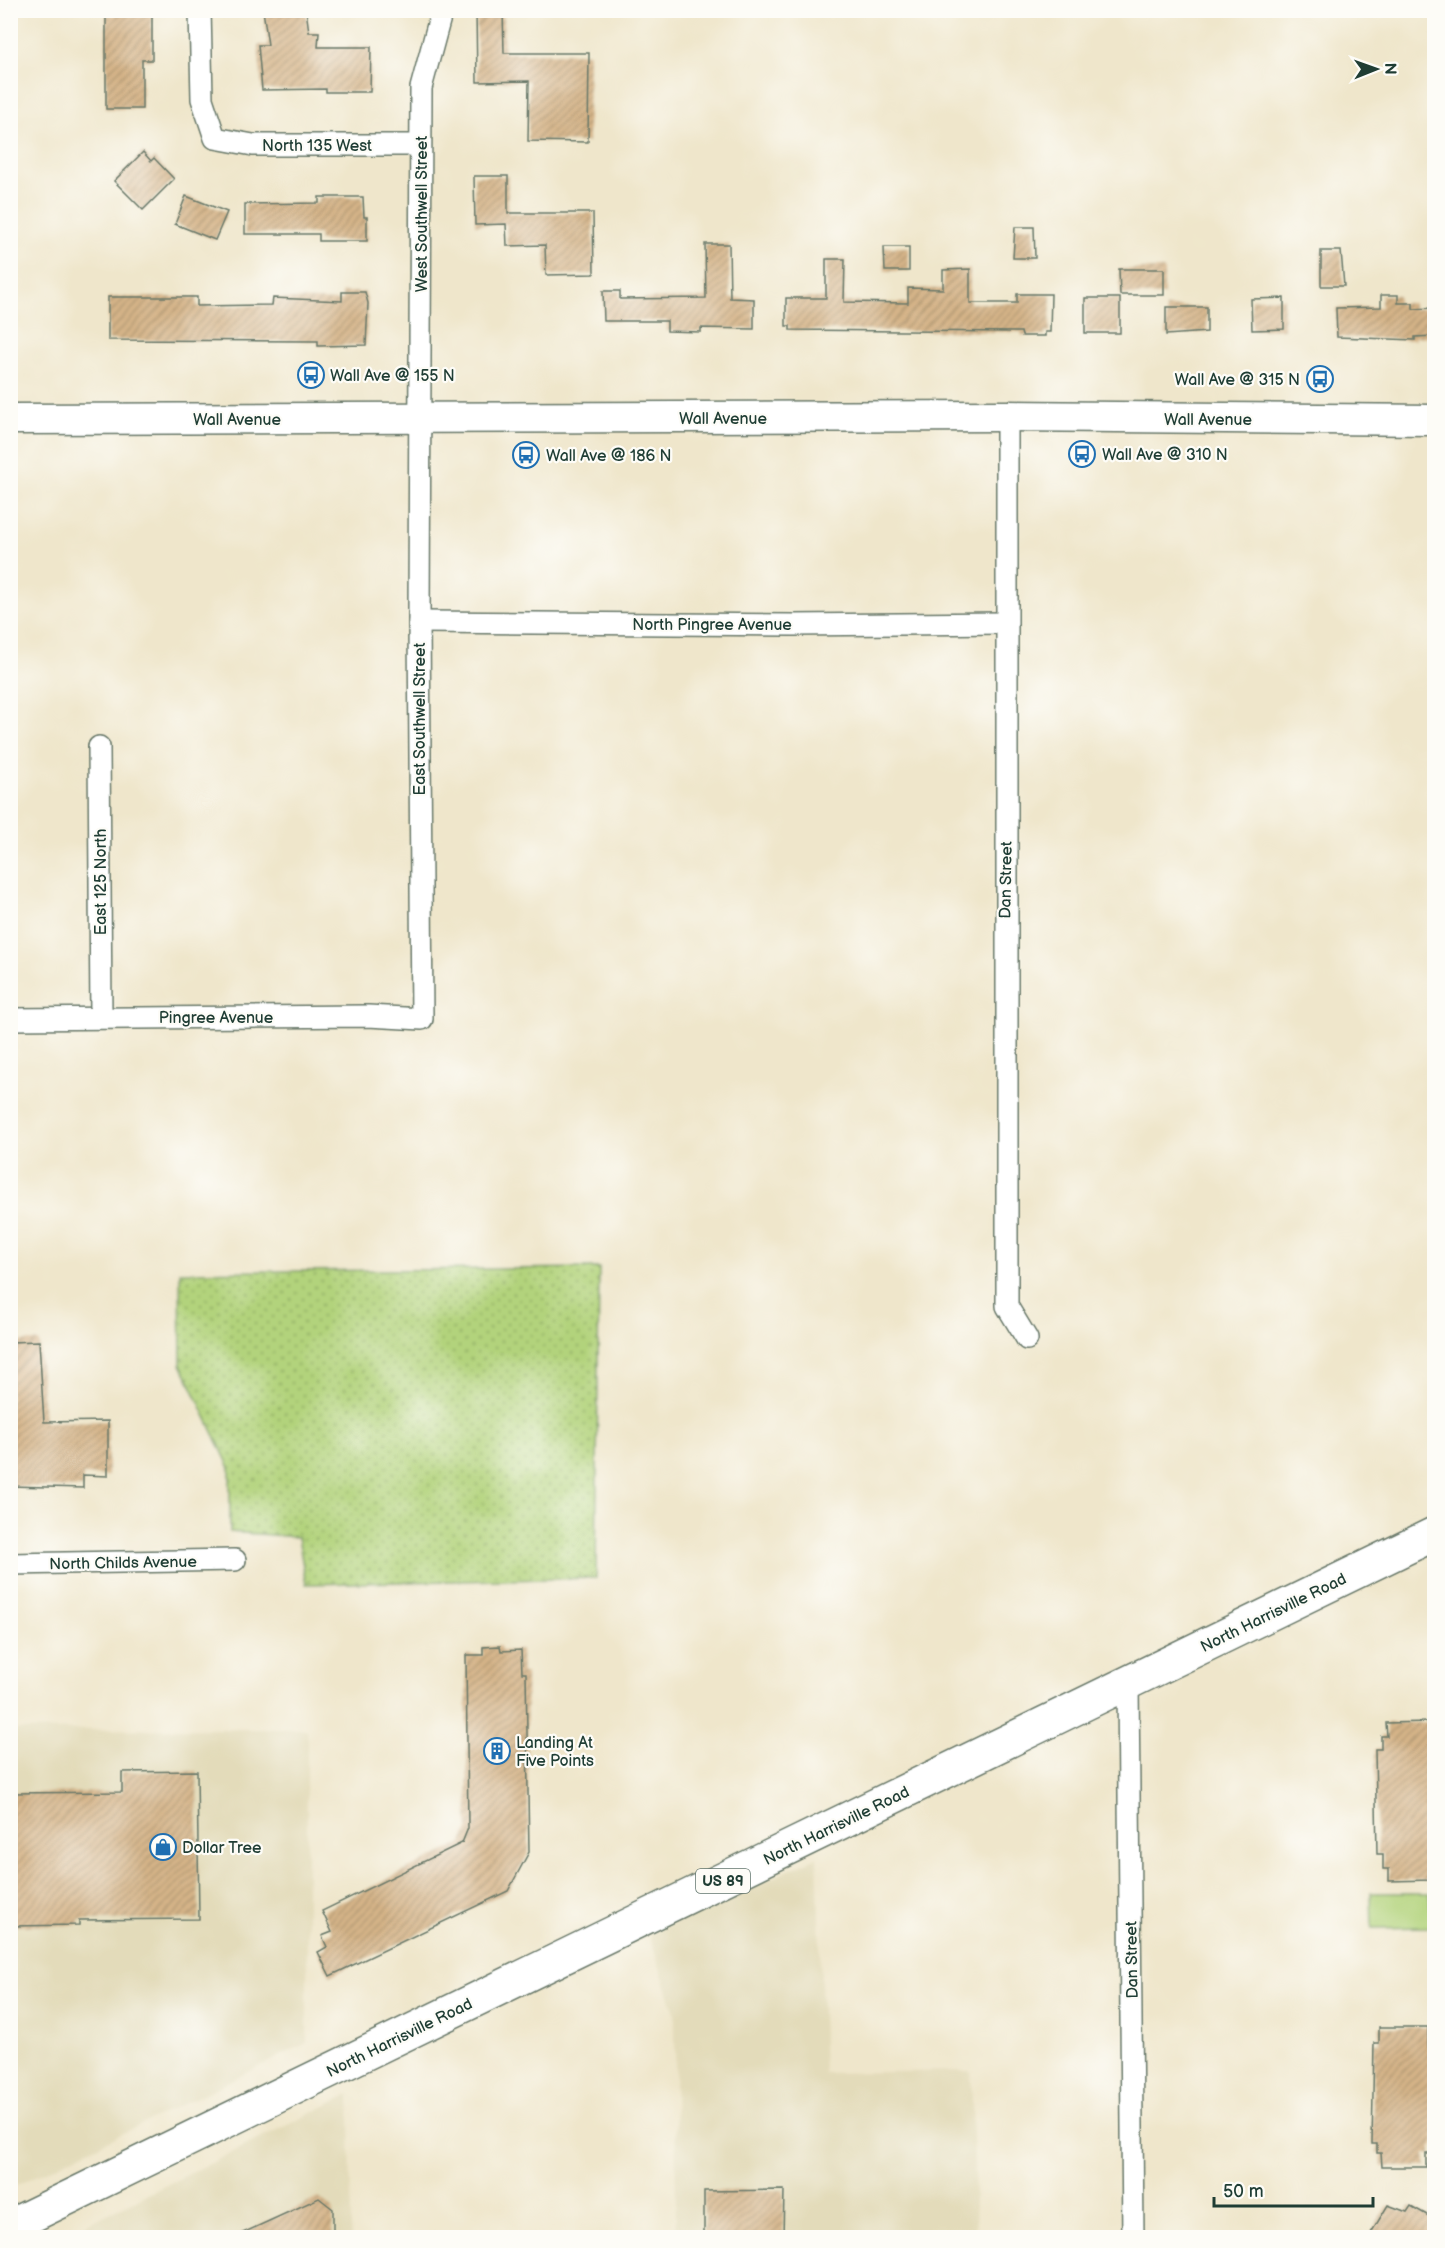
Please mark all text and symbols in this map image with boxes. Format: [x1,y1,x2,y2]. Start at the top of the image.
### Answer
north arrow [1346,39,1406,99]
text: N [1380,63,1399,75]
street label: West Southwell Street [413,136,432,292]
street label: North 135 West [262,137,372,156]
bus stop icon: Wall Ave @ 155 N [296,360,326,390]
bus stop icon: Wall Ave @ 315 N [1305,364,1335,394]
place label: Wall Ave @ 155 N [330,367,455,386]
place label: Wall Ave @ 315 N [1175,371,1300,390]
street label: Wall Avenue [679,410,767,429]
street label: Wall Avenue [193,411,281,430]
street label: Wall Avenue [1164,411,1252,430]
bus stop icon: Wall Ave @ 310 N [1067,439,1097,469]
bus stop icon: Wall Ave @ 186 N [511,440,541,470]
place label: Wall Ave @ 310 N [1102,446,1228,465]
place label: Wall Ave @ 186 N [546,447,672,466]
street label: North Pingree Avenue [632,616,792,635]
street label: East Southwell Street [411,643,430,795]
street label: East 125 North [92,829,111,935]
street label: Dan Street [996,841,1017,919]
street label: Pingree Avenue [159,1009,274,1028]
street label: North Childs Avenue [49,1553,198,1574]
street label: North Harrisville Road [1198,1570,1350,1657]
place label: Landing At Five Points [516,1734,594,1771]
building icon: Landing At Five Points [482,1736,512,1766]
street label: North Harrisville Road [761,1783,913,1870]
shop icon: Dollar Tree [148,1832,178,1862]
place label: Dollar Tree [182,1839,262,1858]
road number: US 89 [696,1869,750,1893]
street label: Dan Street [1122,1921,1143,1999]
street label: North Harrisville Road [324,1995,476,2082]
scale bar [1214,2170,1373,2208]
text: 50 m [1223,2181,1264,2202]

